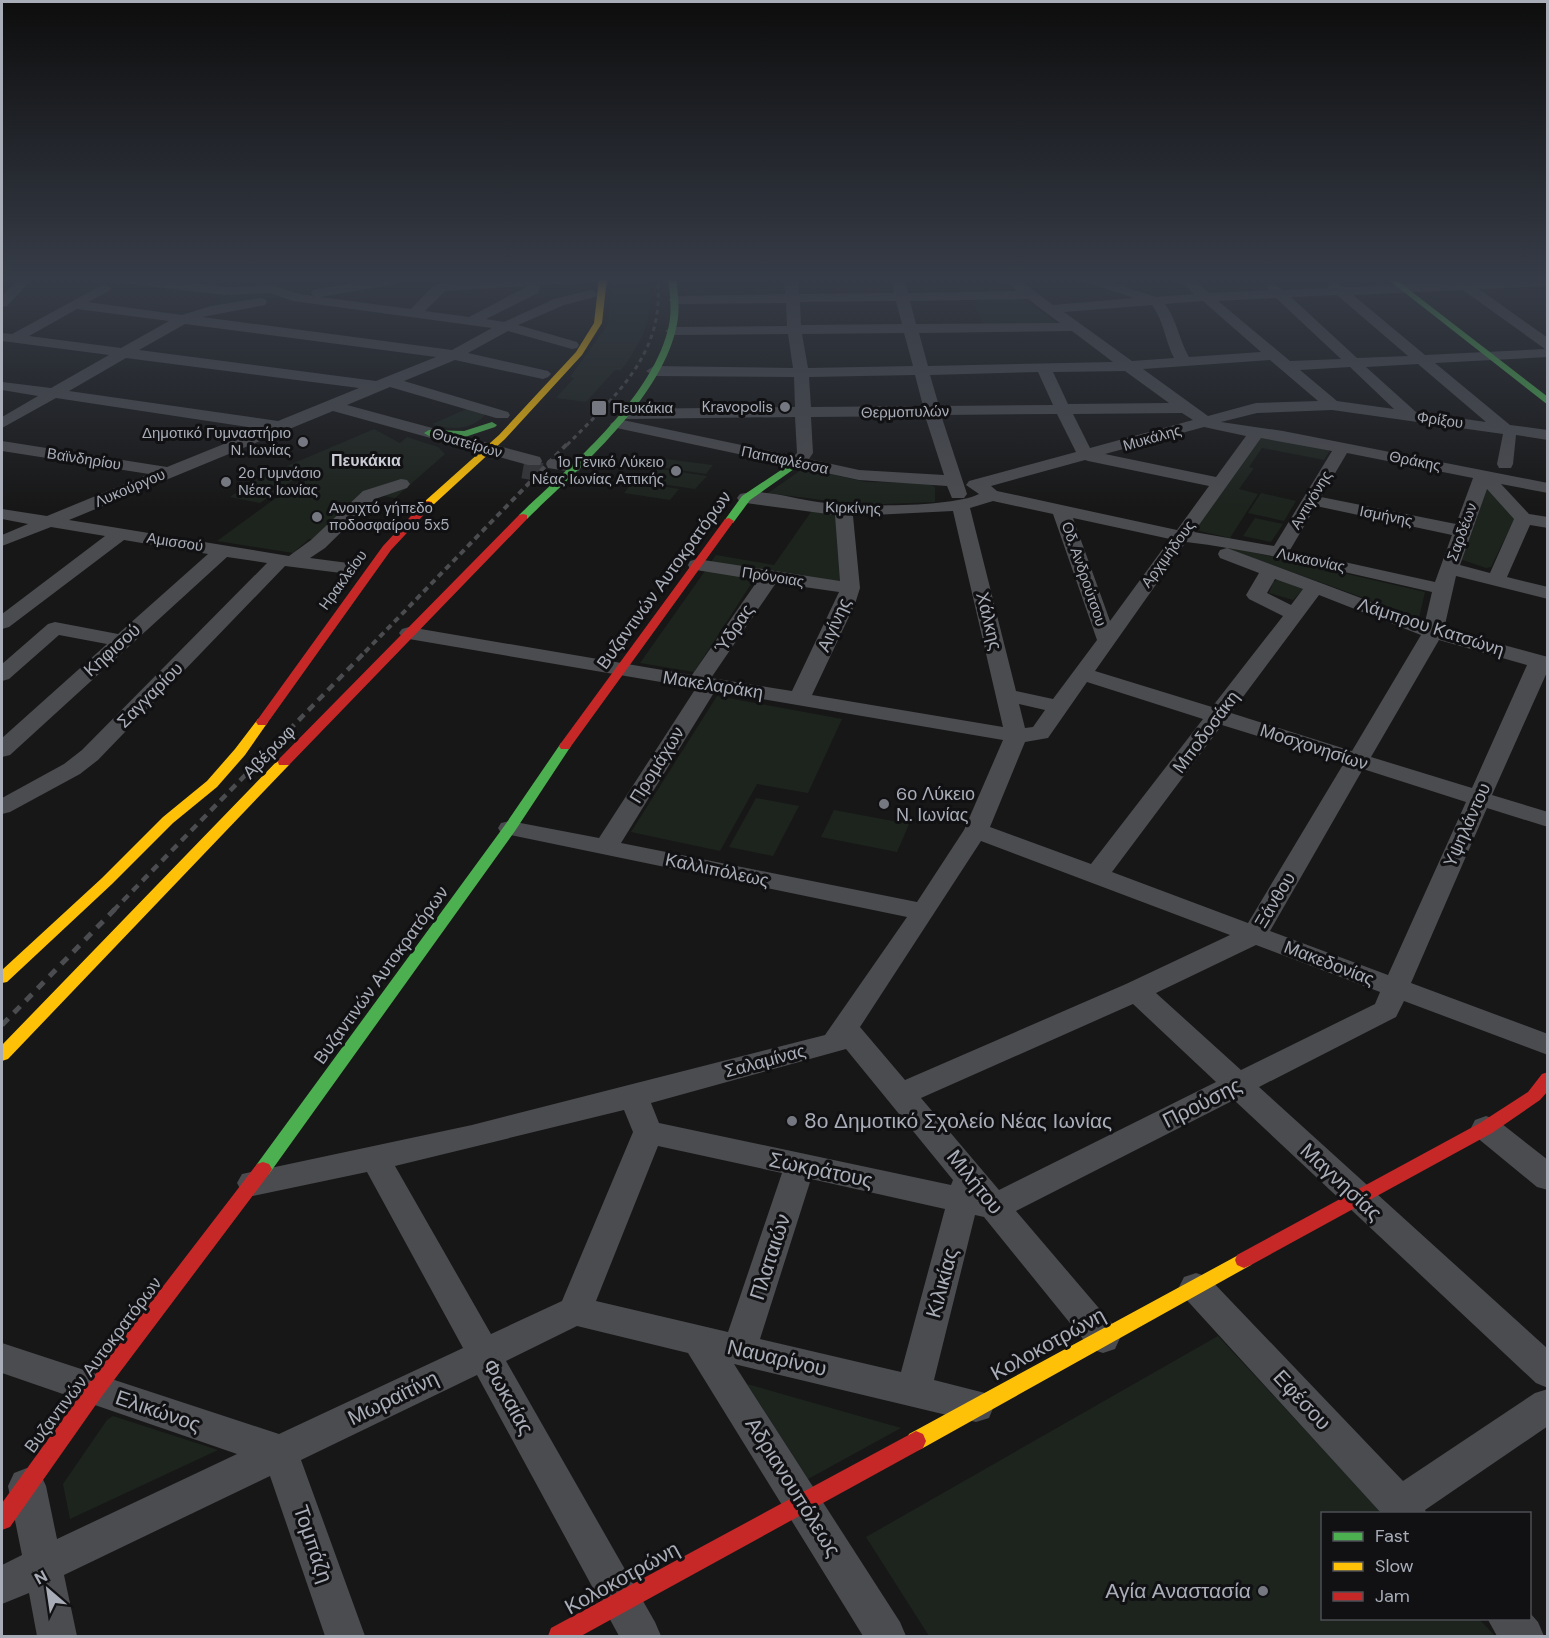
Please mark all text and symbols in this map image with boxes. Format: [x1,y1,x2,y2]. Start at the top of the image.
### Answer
place label: Kravopolis [702,397,773,417]
place label: Πευκάκια [612,398,674,418]
marker: Πευκάκια [590,399,608,417]
marker: Kravopolis [778,400,792,414]
street label: Θερμοπυλών [861,401,949,423]
street label: Φρίξου [1415,407,1465,433]
street label: Μυκάλης [1121,420,1183,456]
place label: Δημοτικό Γυμναστήριο Ν. Ιωνίας [142,423,291,460]
street label: Θυατείρων [430,423,504,463]
marker: Δημοτικό Γυμναστήριο Ν. Ιωνίας [296,435,310,449]
street label: Παπαφλέσσα [740,441,831,479]
street label: Βαϊνδηρίου [46,443,122,475]
street label: Θράκης [1388,446,1442,476]
district label: Πευκάκια [331,450,401,471]
place label: 1ο Γενικό Λύκειο Νέας Ιωνίας Αττικής [532,452,664,489]
place label: 2ο Γυμνάσιο Νέας Ιωνίας [238,463,321,500]
street label: Λυκούργου [92,464,168,512]
marker: 1ο Γενικό Λύκειο Νέας Ιωνίας Αττικής [669,464,683,478]
street label: Αντιγόνης [1286,467,1336,533]
marker: 2ο Γυμνάσιο Νέας Ιωνίας [219,475,233,489]
street label: Βυζαντινών Αυτοκρατόρων [591,486,737,674]
street label: Κιρκίνης [825,497,881,519]
place label: Ανοιχτό γήπεδο ποδοσφαίρου 5x5 [329,498,450,535]
street label: Σαρδέων [1442,500,1482,564]
street label: Ισμήνης [1358,501,1414,531]
marker: Ανοιχτό γήπεδο ποδοσφαίρου 5x5 [310,510,324,524]
street label: Αρχιμήδους [1137,516,1199,592]
street label: Οδ. Ανδρούτσου [1057,519,1111,629]
street label: Αμισσού [145,528,205,556]
street label: Λυκαονίας [1275,543,1347,577]
street label: Ηρακλείου [314,546,372,614]
street label: Πρόνοιας [740,562,806,592]
street label: Χάλκης [970,589,1008,653]
street label: Λάμπρου Κατσώνη [1355,592,1507,662]
street label: Αιγίνης [812,594,857,656]
street label: Ύδρας [709,599,759,658]
street label: Κηφισού [78,618,146,682]
street label: Σαγγαρίου [112,657,188,733]
street label: Μακελαράκη [661,665,765,705]
street label: Μποδοσάκη [1167,686,1245,778]
street label: Μοσχονησίων [1257,718,1371,776]
street label: Αβέρωφ [237,720,301,784]
street label: Προμάχων [624,722,690,808]
street label: Υψηλάντου [1438,779,1496,871]
place label: 6ο Λύκειο Ν. Ιωνίας [896,782,975,827]
marker: 6ο Λύκειο Ν. Ιωνίας [877,797,891,811]
street label: Καλλιπόλεως [663,847,771,893]
street label: Ξάνθου [1249,868,1301,932]
street label: Βυζαντινών Αυτοκρατόρων [308,881,454,1069]
street label: Μακεδονίας [1281,935,1378,991]
street label: Σαλαμίνας [722,1039,809,1083]
street label: Προύσης [1158,1071,1246,1135]
place label: 8ο Δημοτικό Σχολείο Νέας Ιωνίας [804,1107,1112,1135]
marker: 8ο Δημοτικό Σχολείο Νέας Ιωνίας [785,1114,799,1128]
street label: Μαγνησίας [1294,1137,1388,1227]
street label: Μιλήτου [940,1144,1010,1220]
street label: Σωκράτους [767,1145,875,1195]
street label: Πλαταιών [743,1210,797,1304]
street label: Κιλικίας [919,1245,965,1321]
street label: Βυζαντινών Αυτοκρατόρων [19,1272,167,1458]
street label: Κολοκοτρώνη [986,1301,1110,1387]
street label: Ναυαρίνου [725,1333,829,1383]
street label: Φωκαίας [476,1354,540,1440]
street label: Μωραϊτίνη [343,1364,443,1432]
street label: Εφέσου [1267,1364,1337,1436]
street label: Ελικώνος [112,1383,204,1439]
street label: Αδριανουπόλεως [739,1412,847,1562]
street label: Τομπάζη [287,1501,339,1587]
legend [1321,1512,1531,1620]
text: Fast [1375,1524,1410,1548]
street label: Κολοκοτρώνη [560,1535,684,1621]
text: Slow [1375,1554,1414,1578]
north arrow [18,1560,78,1620]
text: N [31,1565,51,1589]
place label: Αγία Αναστασία [1105,1577,1251,1605]
marker: Αγία Αναστασία [1256,1584,1270,1598]
text: Jam [1375,1584,1410,1608]

